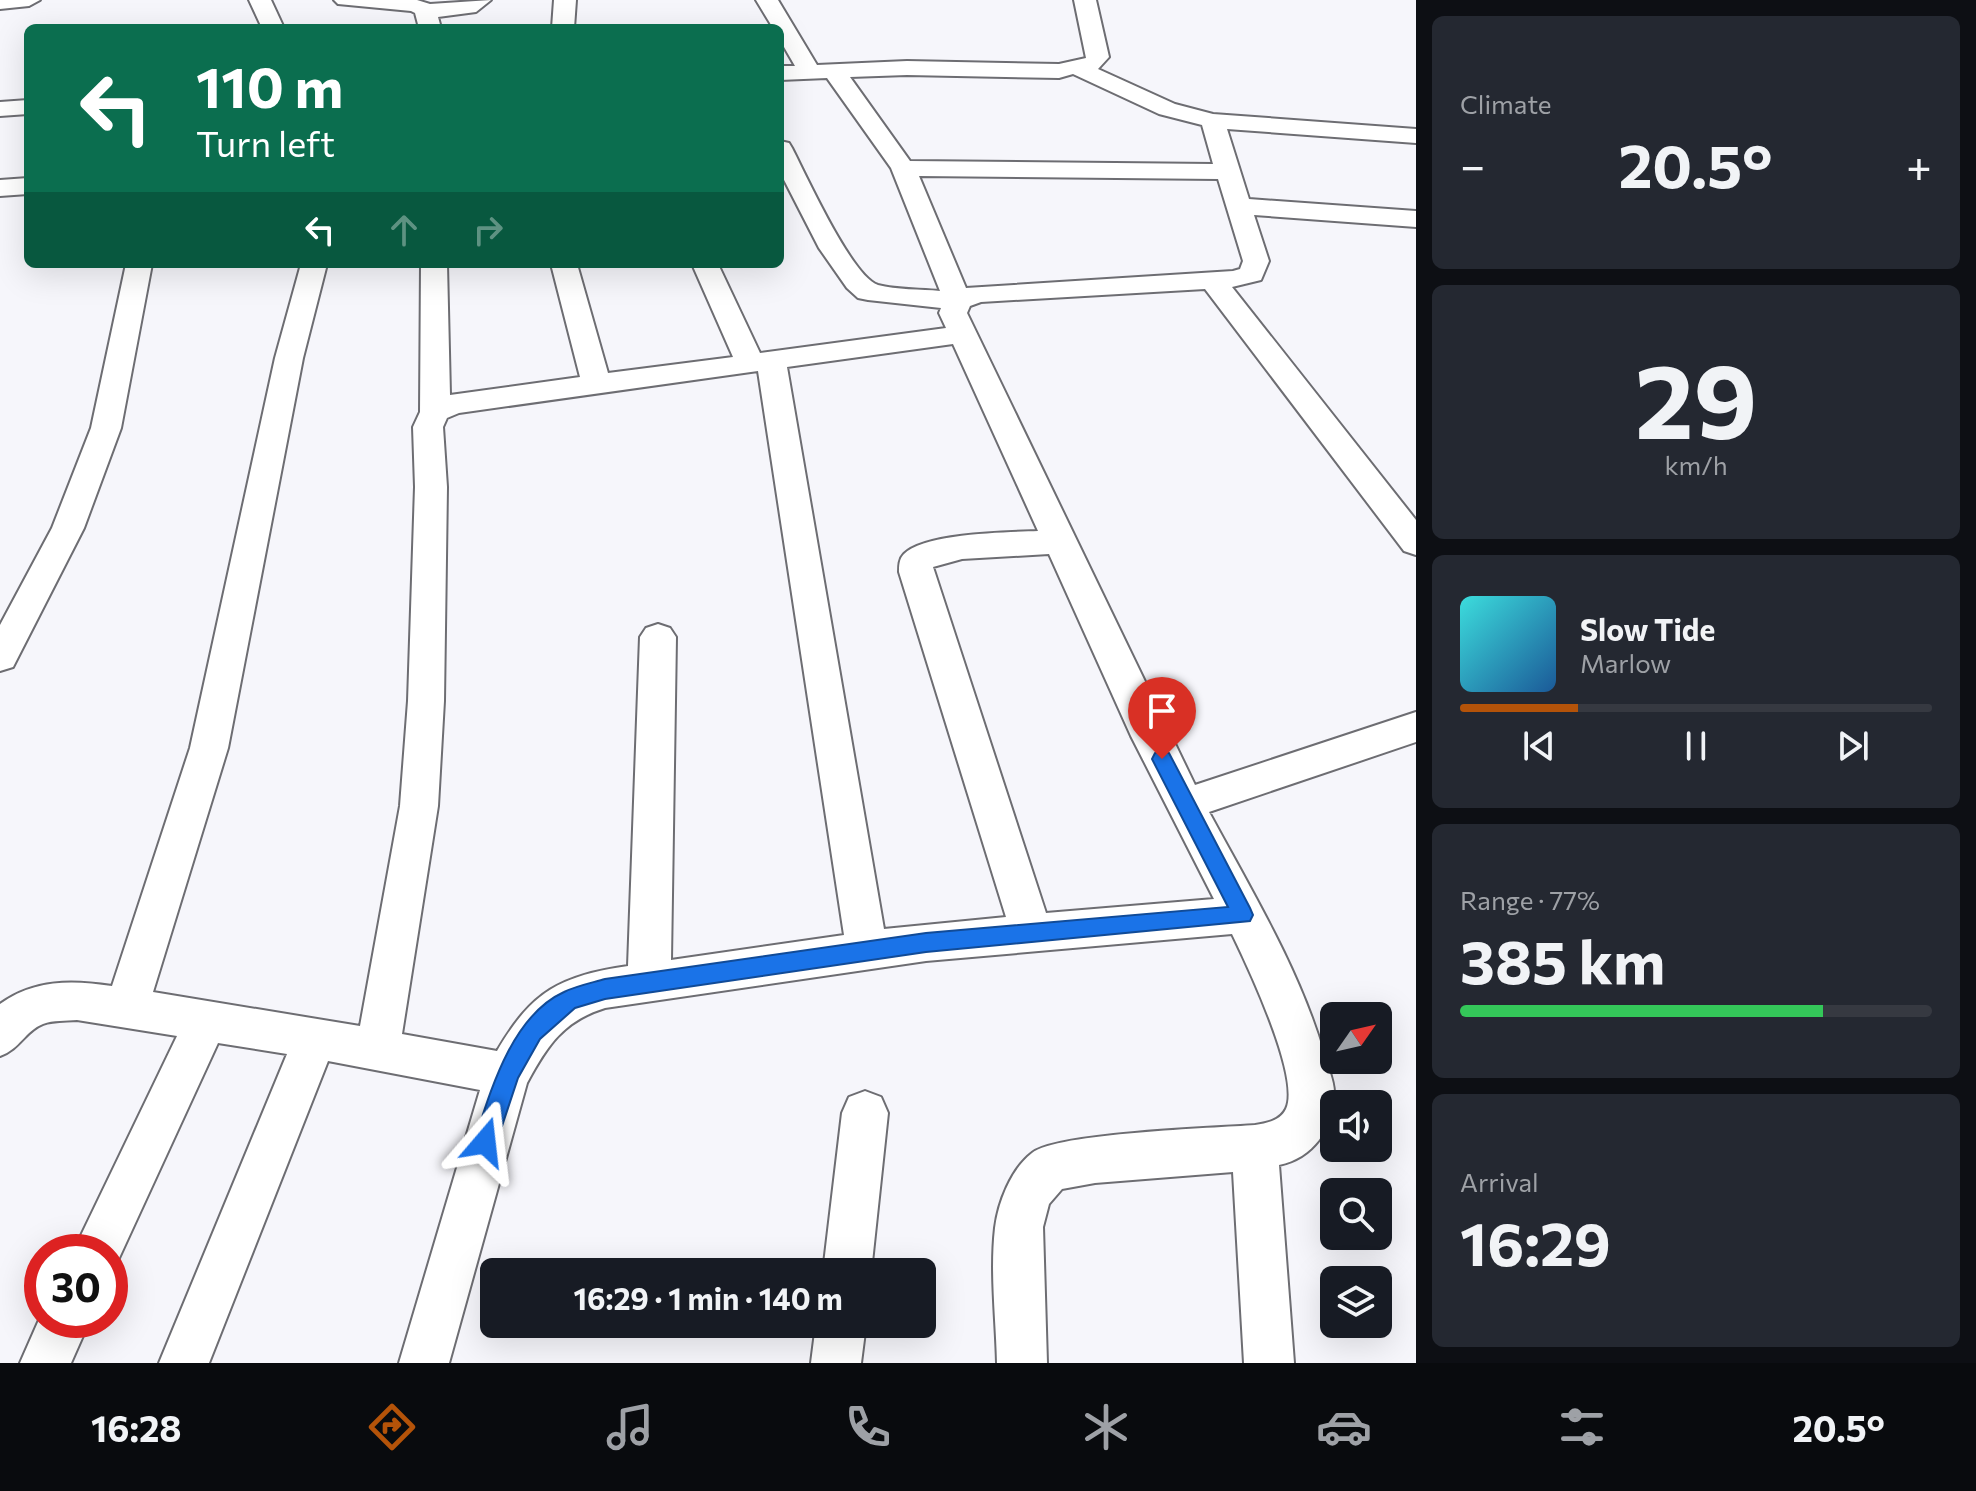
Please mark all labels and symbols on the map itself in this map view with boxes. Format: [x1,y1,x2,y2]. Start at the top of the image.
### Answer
pin [1128,677,1196,759]
north arrow [1320,1002,1392,1074]
position arrow [443,1100,527,1184]
speed limit sign: 30 [24,1234,128,1338]

